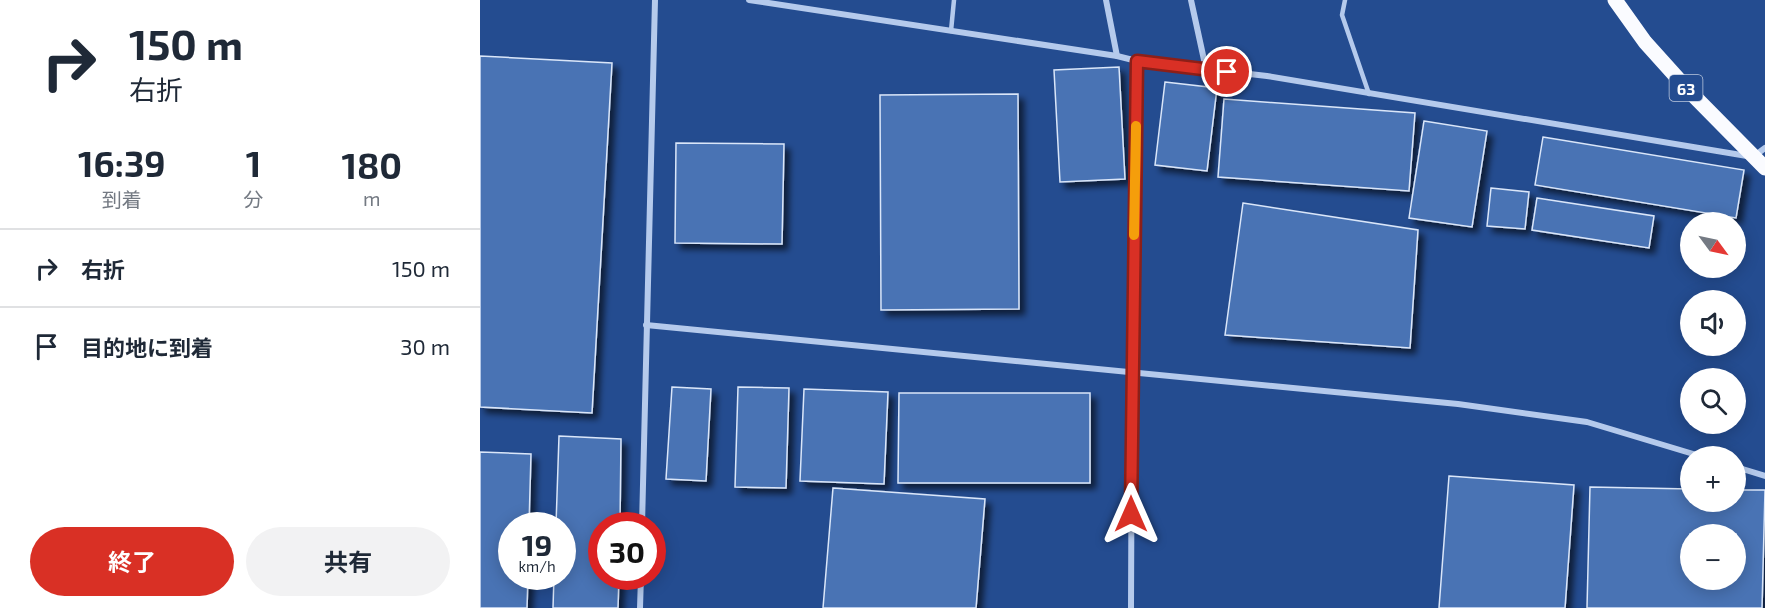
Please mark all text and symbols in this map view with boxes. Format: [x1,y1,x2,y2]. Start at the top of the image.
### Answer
text: 150 m [129,18,243,68]
icon: right [30,24,108,102]
pin [1201,46,1252,97]
icon: arrive [1210,55,1243,88]
text: 右折 [129,73,183,105]
road number: 63 [1670,75,1702,101]
text: 16:39 [78,141,166,184]
text: 1 [246,141,261,184]
text: 180 [341,143,402,186]
text: m [363,186,380,210]
text: 到着 [102,187,142,211]
text: 分 [243,187,263,211]
north arrow [1680,212,1746,278]
map controls [1680,212,1746,590]
icon: right [30,252,63,285]
text: 150 m [392,255,450,281]
text: 右折 [81,256,125,282]
button: sound [1680,290,1746,356]
icon: arrive [30,330,63,363]
text: 30 m [400,333,450,359]
text: 目的地に到着 [81,334,213,360]
button: search [1680,368,1746,434]
button: + [1680,446,1746,512]
position arrow [1099,482,1163,546]
speed limit sign: 30 [588,512,666,590]
button: − [1680,524,1746,590]
text: 19 [522,526,552,562]
button: 終了 [30,527,234,596]
button: 共有 [246,527,450,596]
text: km/h [518,557,556,575]

